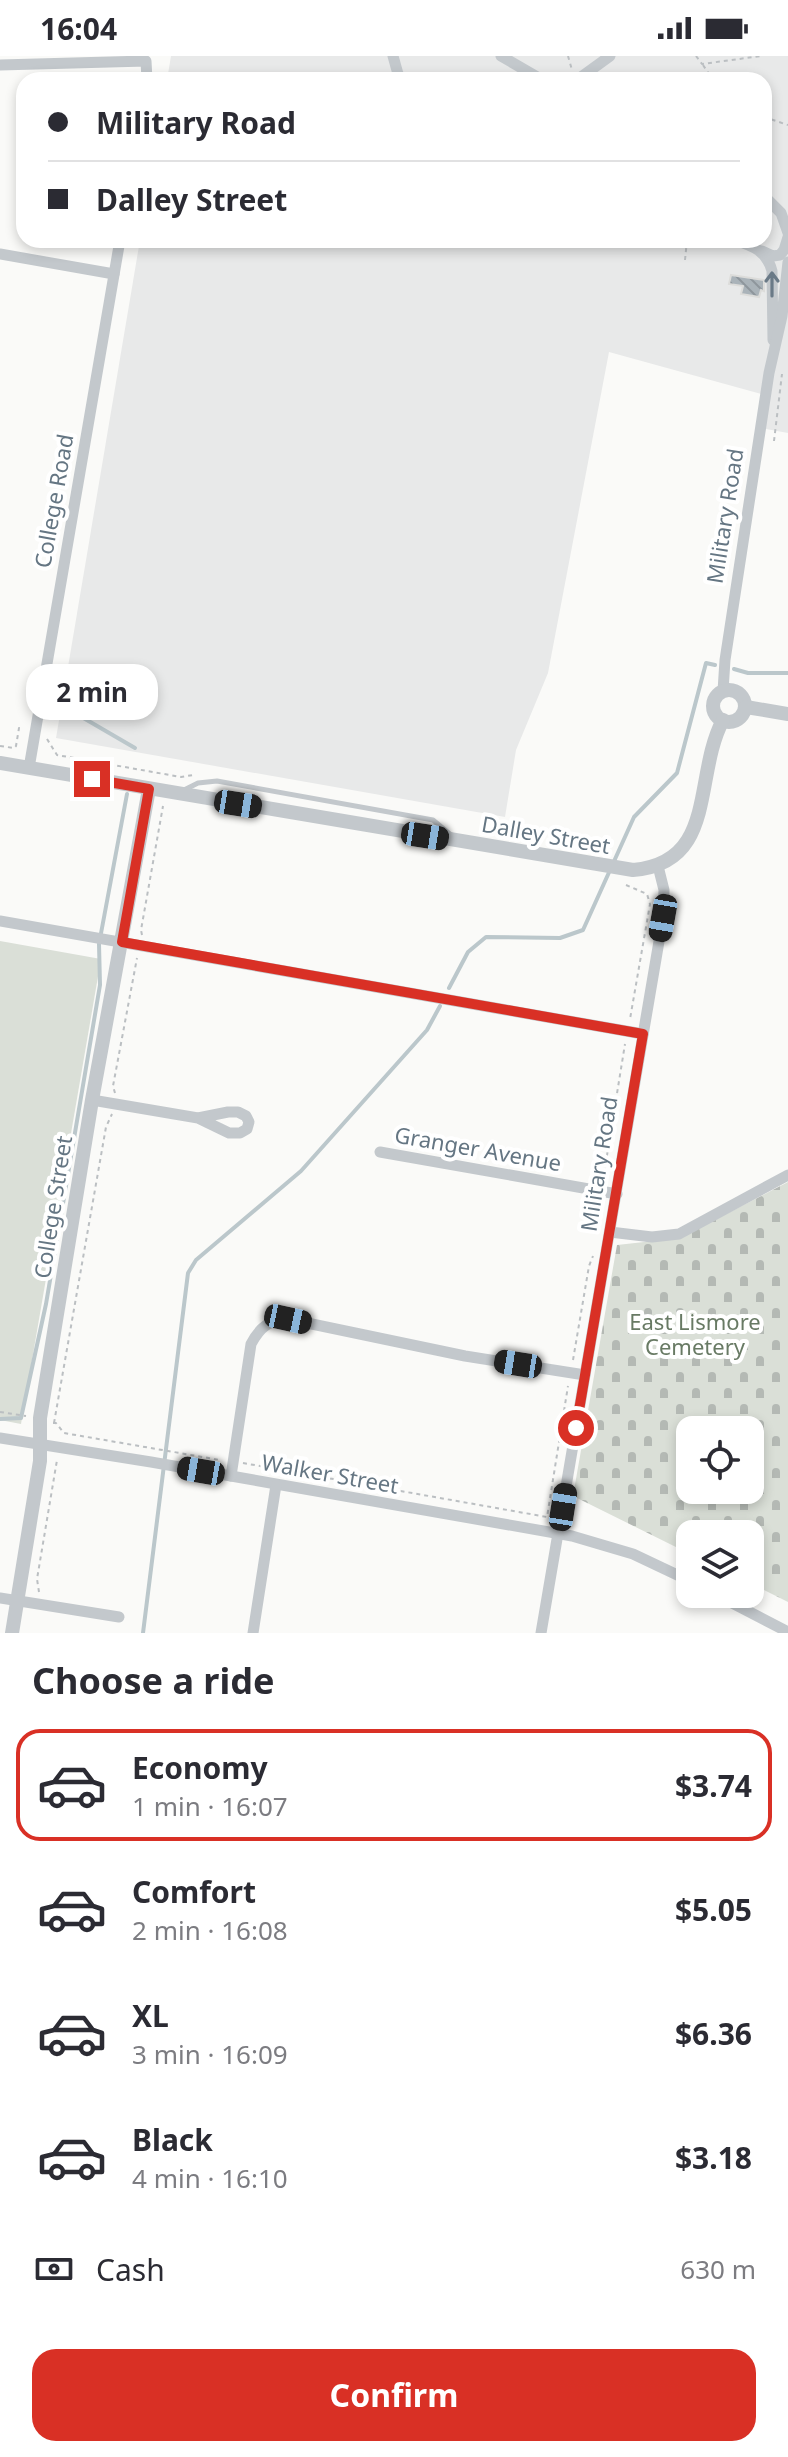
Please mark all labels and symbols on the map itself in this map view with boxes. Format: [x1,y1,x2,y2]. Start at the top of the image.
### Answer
one-way arrow [764,271,780,298]
street label: College Road [26,432,80,570]
street label: Military Road [699,446,749,585]
callout: 2 min [26,663,158,719]
route end [74,761,110,797]
car [212,788,264,820]
street label: Dalley Street [480,808,613,860]
car [399,820,451,852]
car [647,892,679,944]
street label: Military Road [573,1094,623,1233]
street label: Granger Avenue [393,1119,564,1177]
street label: College Street [26,1133,78,1280]
car [262,1302,314,1336]
park label: East Lismore Cemetery [629,1306,761,1361]
car [492,1348,544,1380]
route start [558,1410,594,1446]
street label: Walker Street [259,1446,401,1500]
car [175,1455,227,1487]
car [547,1481,579,1533]

